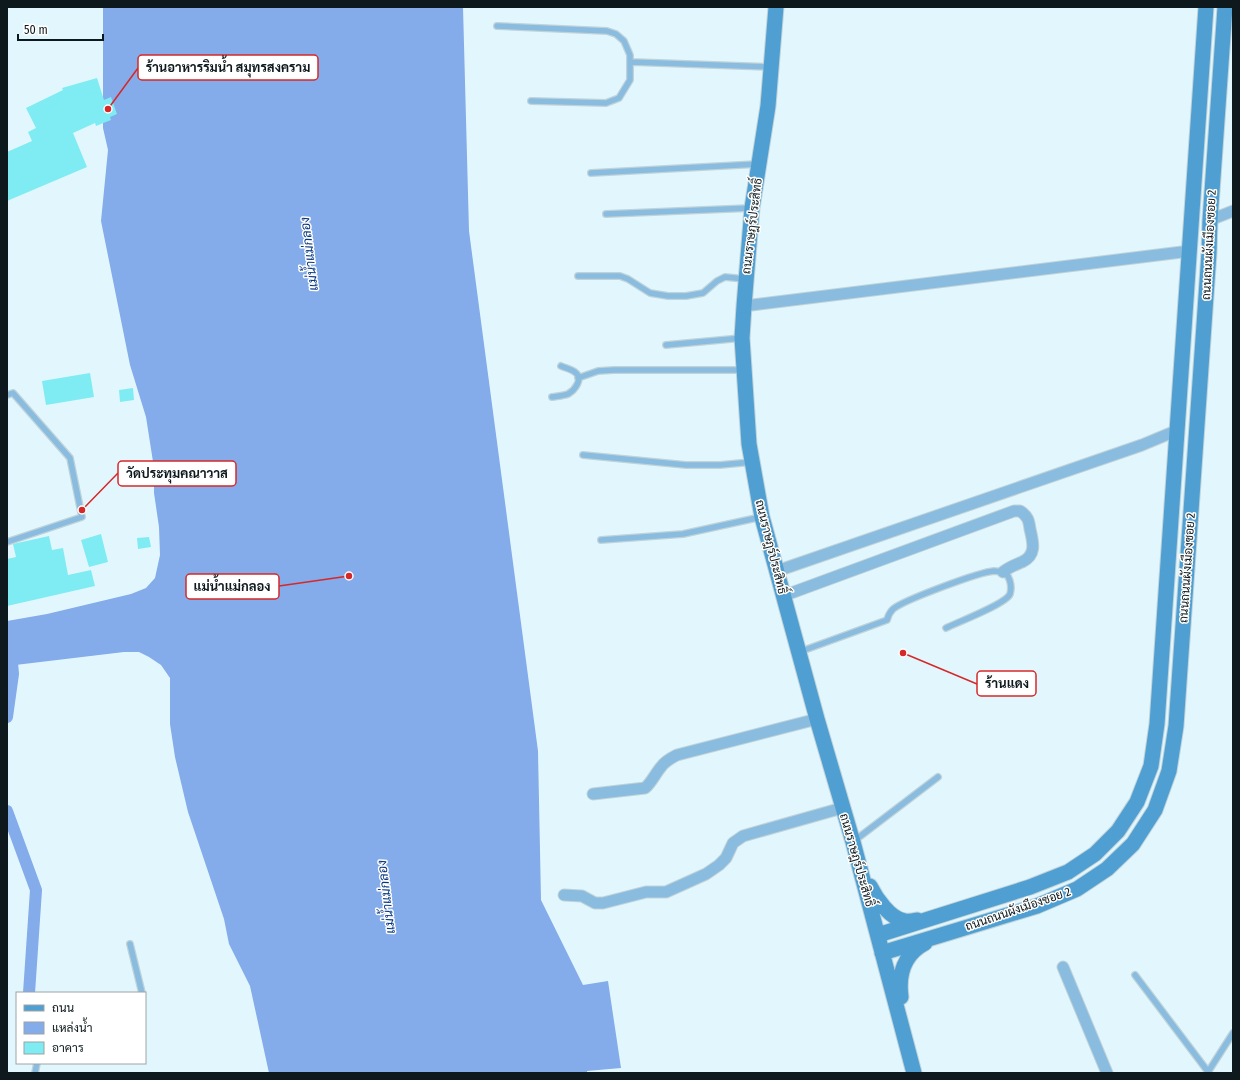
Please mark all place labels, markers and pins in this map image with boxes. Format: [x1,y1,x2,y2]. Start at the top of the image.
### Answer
callout: ร้านอาหารริมน้ำ สมุทรสงคราม [138,55,318,80]
callout: วัดประทุมคณาวาส [118,461,236,486]
callout: แม่น้ำแม่กลอง [186,574,279,599]
callout: ร้านแดง [977,671,1036,696]

